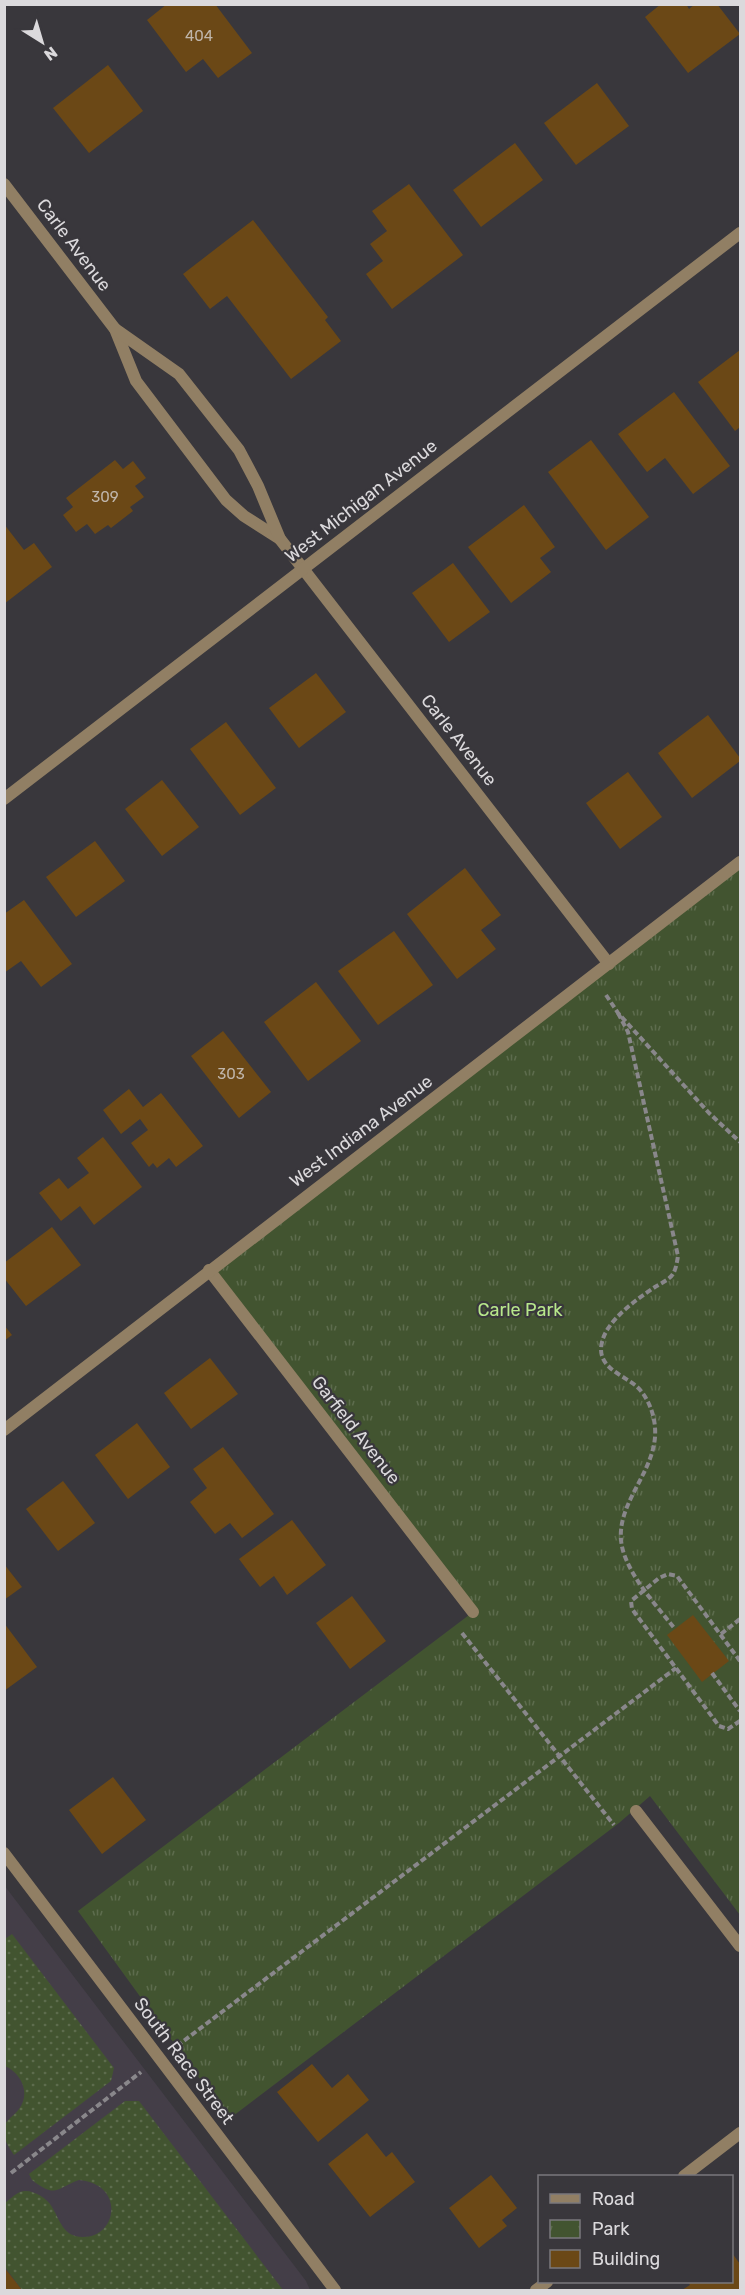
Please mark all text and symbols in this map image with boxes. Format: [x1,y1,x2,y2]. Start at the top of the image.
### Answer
north arrow [12,12,72,72]
house number: 404 [185,27,213,45]
text: N [40,43,61,65]
street label: Carle Avenue [32,194,116,296]
street label: West Michigan Avenue [280,435,442,567]
house number: 309 [91,488,119,506]
street label: Carle Avenue [416,690,502,790]
house number: 303 [217,1065,245,1083]
street label: West Indiana Avenue [285,1070,437,1192]
park label: Carle Park [477,1299,563,1321]
street label: Garfield Avenue [307,1372,405,1488]
street label: South Race Street [129,1993,239,2129]
legend [538,2175,733,2283]
text: Road [592,2188,635,2210]
text: Park [592,2218,630,2240]
text: Building [592,2248,660,2270]

